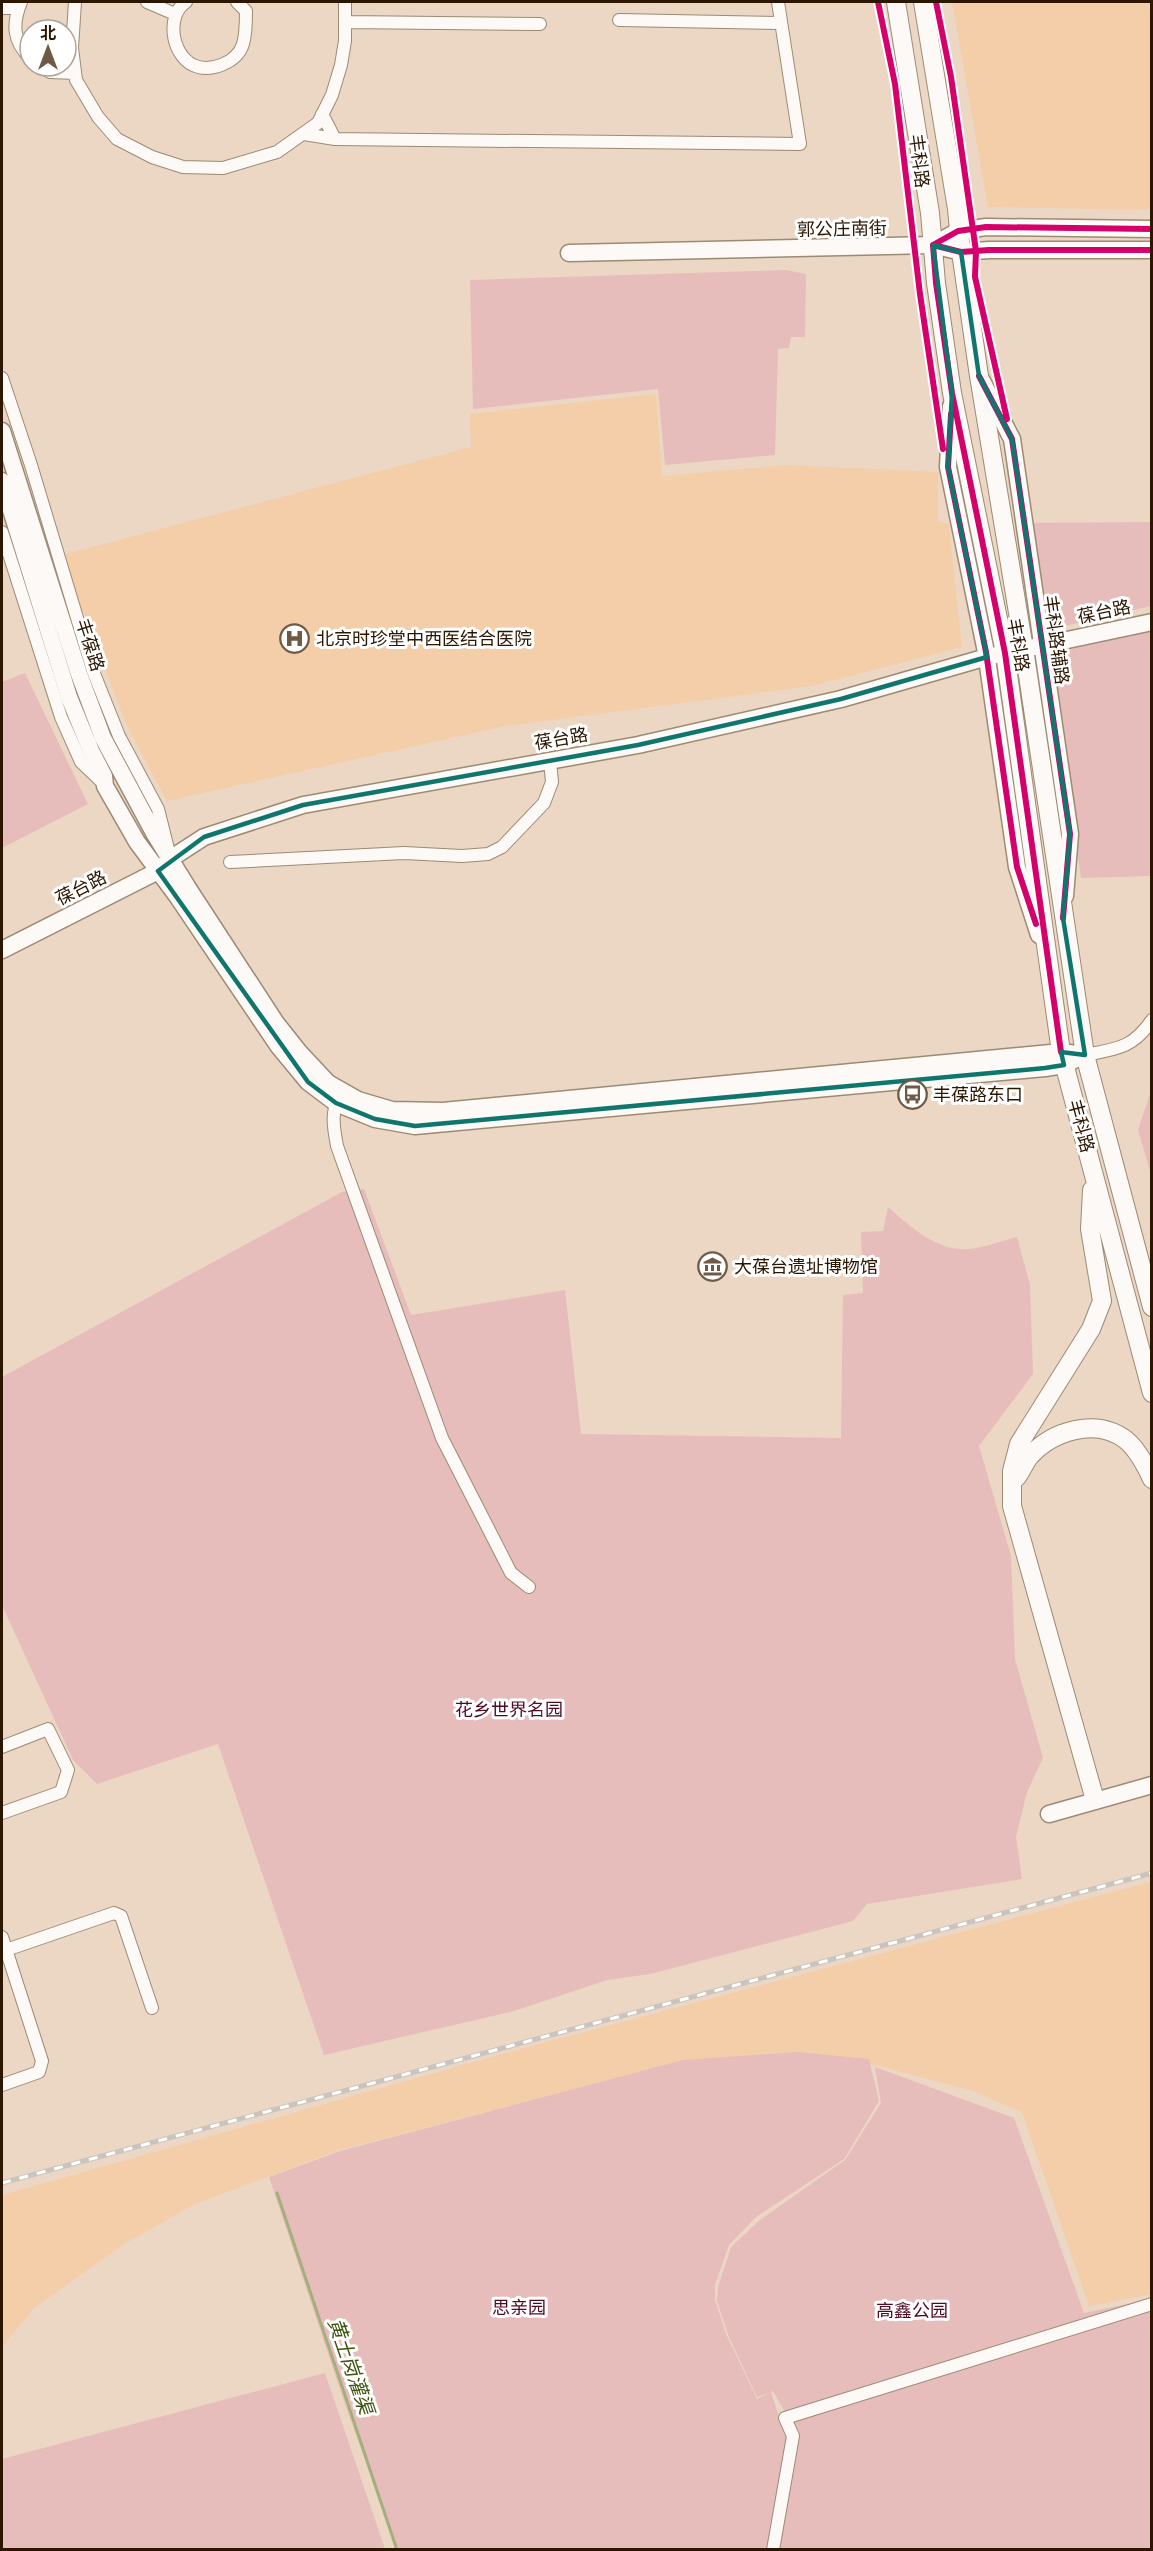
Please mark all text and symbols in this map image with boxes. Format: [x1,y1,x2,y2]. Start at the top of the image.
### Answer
north arrow [18,18,78,78]
text: 北 [40,23,56,42]
street label: 丰科路 [906,133,934,189]
street label: 郭公庄南街 [797,216,887,240]
street label: 丰科路辅路 [1040,594,1074,686]
street label: 葆台路 [1075,595,1132,627]
street label: 丰葆路 [72,616,110,674]
street label: 丰科路 [1003,616,1035,673]
hospital icon: 北京时珍堂中西医结合医院 [279,623,311,655]
place label: 北京时珍堂中西医结合医院 [316,627,532,649]
street label: 葆台路 [532,722,589,754]
street label: 葆台路 [51,865,110,909]
bus stop icon: 丰葆路东口 [896,1079,928,1111]
place label: 丰葆路东口 [933,1083,1023,1105]
street label: 丰科路 [1064,1097,1100,1155]
museum icon: 大葆台遗址博物馆 [697,1251,729,1283]
place label: 大葆台遗址博物馆 [734,1255,878,1277]
park label: 花乡世界名园 [455,1698,563,1720]
park label: 思亲园 [492,2296,546,2318]
park label: 高鑫公园 [876,2299,948,2321]
water label: 黄土岗灌渠 [324,2314,381,2420]

